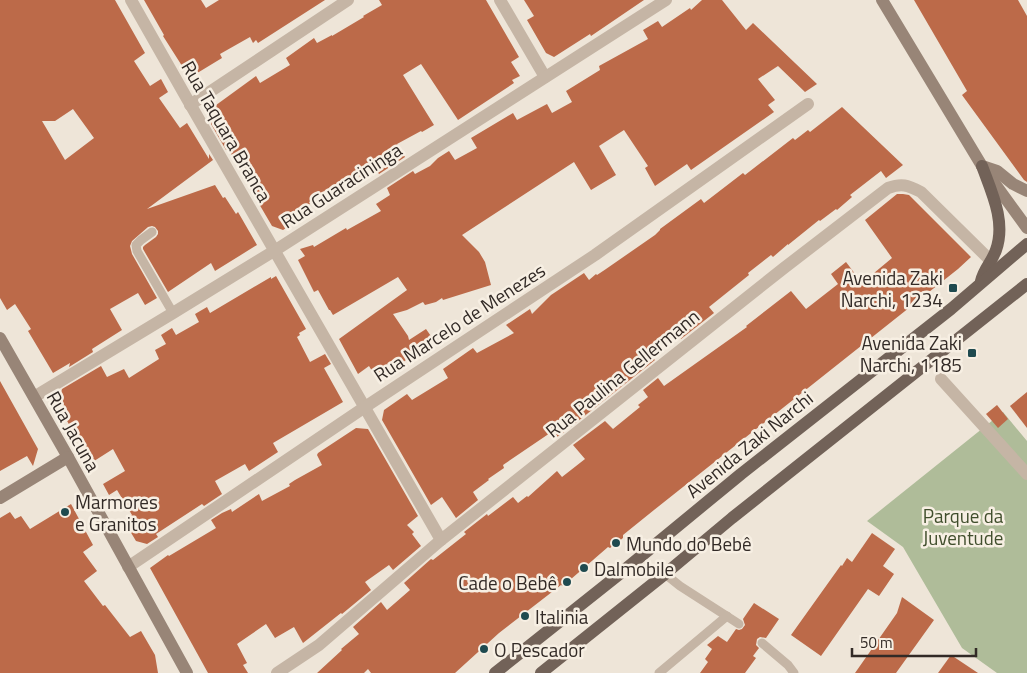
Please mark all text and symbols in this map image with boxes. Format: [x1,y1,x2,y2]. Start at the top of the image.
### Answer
street label: Rua Taquara Branca [175,55,280,207]
street label: Rua Guaracininga [275,135,408,235]
street label: Rua Marcelo de Menezes [367,255,551,389]
place label: Avenida Zaki Narchi, 1234 [841,263,943,314]
marker: Avenida Zaki Narchi, 1234 [947,282,959,294]
street label: Rua Paulina Gellermann [539,302,705,444]
place label: Avenida Zaki Narchi, 1185 [860,328,962,379]
marker: Avenida Zaki Narchi, 1185 [966,347,978,359]
street label: Avenida Zaki Narchi [679,384,819,504]
street label: Rua Jacuna [40,385,108,477]
place label: Marmores e Granitos [75,487,158,538]
park label: Parque da Juventude [923,501,1004,552]
marker: Marmores e Granitos [59,506,71,518]
place label: Mundo do Bebê [626,529,752,558]
marker: Mundo do Bebê [610,537,622,549]
place label: Dalmobile [594,554,674,583]
marker: Dalmobile [578,562,590,574]
place label: Cade o Bebê [458,568,557,597]
marker: Cade o Bebê [561,576,573,588]
place label: Italinia [535,602,589,631]
marker: Italinia [519,610,531,622]
scale bar [852,626,976,658]
text: 50 m [860,631,893,654]
place label: O Pescador [494,635,585,664]
marker: O Pescador [478,643,490,655]

